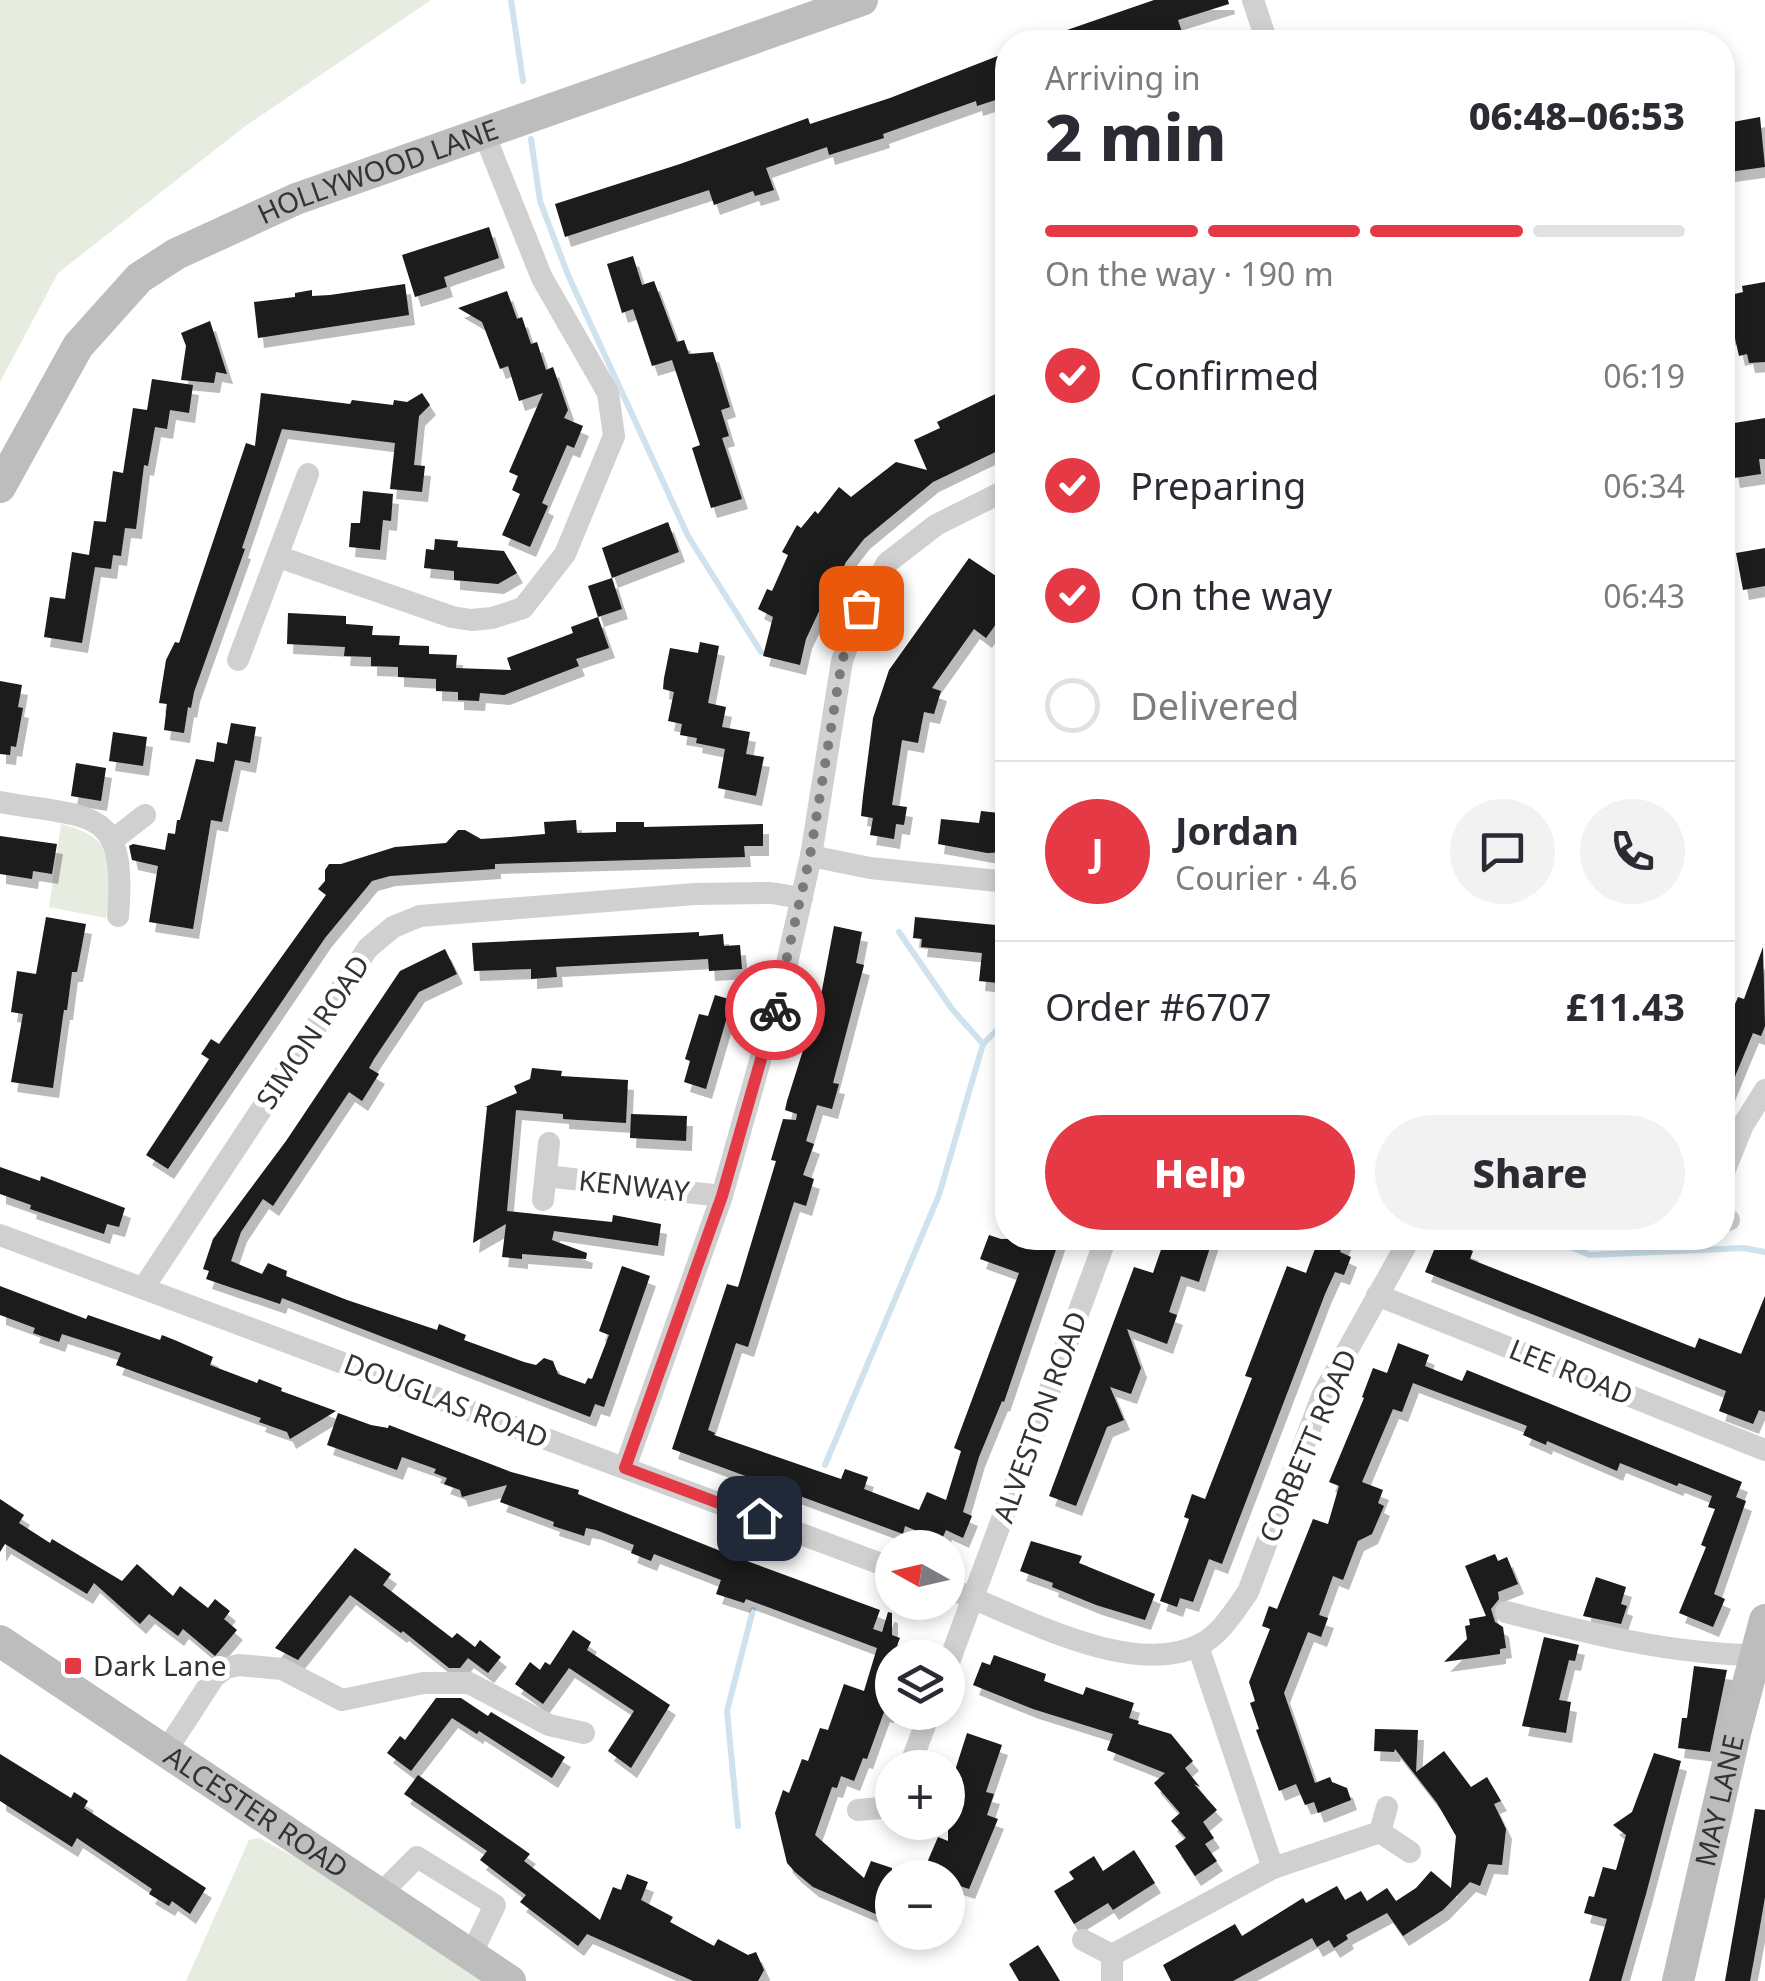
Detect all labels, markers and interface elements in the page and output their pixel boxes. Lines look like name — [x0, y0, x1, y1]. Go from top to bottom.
text: Arriving in — [1045, 56, 1200, 99]
text: 06:48–06:53 — [1469, 89, 1685, 141]
text: 2 min — [1045, 92, 1227, 180]
street label: HOLLYWOOD LANE — [251, 109, 503, 232]
text: On the way · 190 m — [1045, 252, 1334, 295]
icon: check — [1045, 348, 1100, 403]
text: Confirmed — [1130, 349, 1319, 401]
text: 06:19 — [1603, 354, 1685, 397]
icon: check — [1045, 458, 1100, 513]
text: Preparing — [1130, 459, 1306, 511]
text: 06:34 — [1603, 464, 1685, 507]
pin — [819, 566, 904, 651]
icon: check — [1045, 568, 1100, 623]
text: On the way — [1130, 569, 1332, 621]
text: 06:43 — [1603, 574, 1685, 617]
icon: bag — [834, 581, 889, 636]
text: Delivered — [1130, 679, 1299, 731]
button: chat — [1450, 799, 1555, 904]
button: phone — [1580, 799, 1685, 904]
text: Jordan — [1175, 804, 1299, 856]
text: J — [1091, 825, 1104, 877]
text: Courier · 4.6 — [1175, 856, 1358, 899]
street label: SIMON ROAD — [247, 947, 378, 1116]
courier — [725, 960, 825, 1060]
text: Order #6707 — [1045, 980, 1271, 1032]
text: £11.43 — [1566, 980, 1685, 1032]
icon: bike — [748, 983, 803, 1038]
button: Help — [1045, 1115, 1355, 1230]
button: Share — [1375, 1115, 1685, 1230]
street label: KENWAY — [577, 1160, 692, 1210]
street label: ALVESTON ROAD — [983, 1306, 1095, 1528]
street label: LEE ROAD — [1504, 1329, 1639, 1413]
street label: CORBETT ROAD — [1249, 1343, 1365, 1548]
street label: DOUGLAS ROAD — [339, 1344, 554, 1456]
pin — [717, 1476, 802, 1561]
icon: home — [732, 1491, 787, 1546]
north arrow — [875, 1530, 965, 1620]
map controls — [875, 1530, 965, 1950]
button: layers — [875, 1640, 965, 1730]
place label: Dark Lane — [93, 1646, 226, 1684]
marker: Dark Lane — [62, 1655, 84, 1677]
street label: MAY LANE — [1685, 1731, 1752, 1870]
street label: ALCESTER ROAD — [157, 1736, 356, 1886]
button: + — [875, 1750, 965, 1840]
button: − — [875, 1860, 965, 1950]

